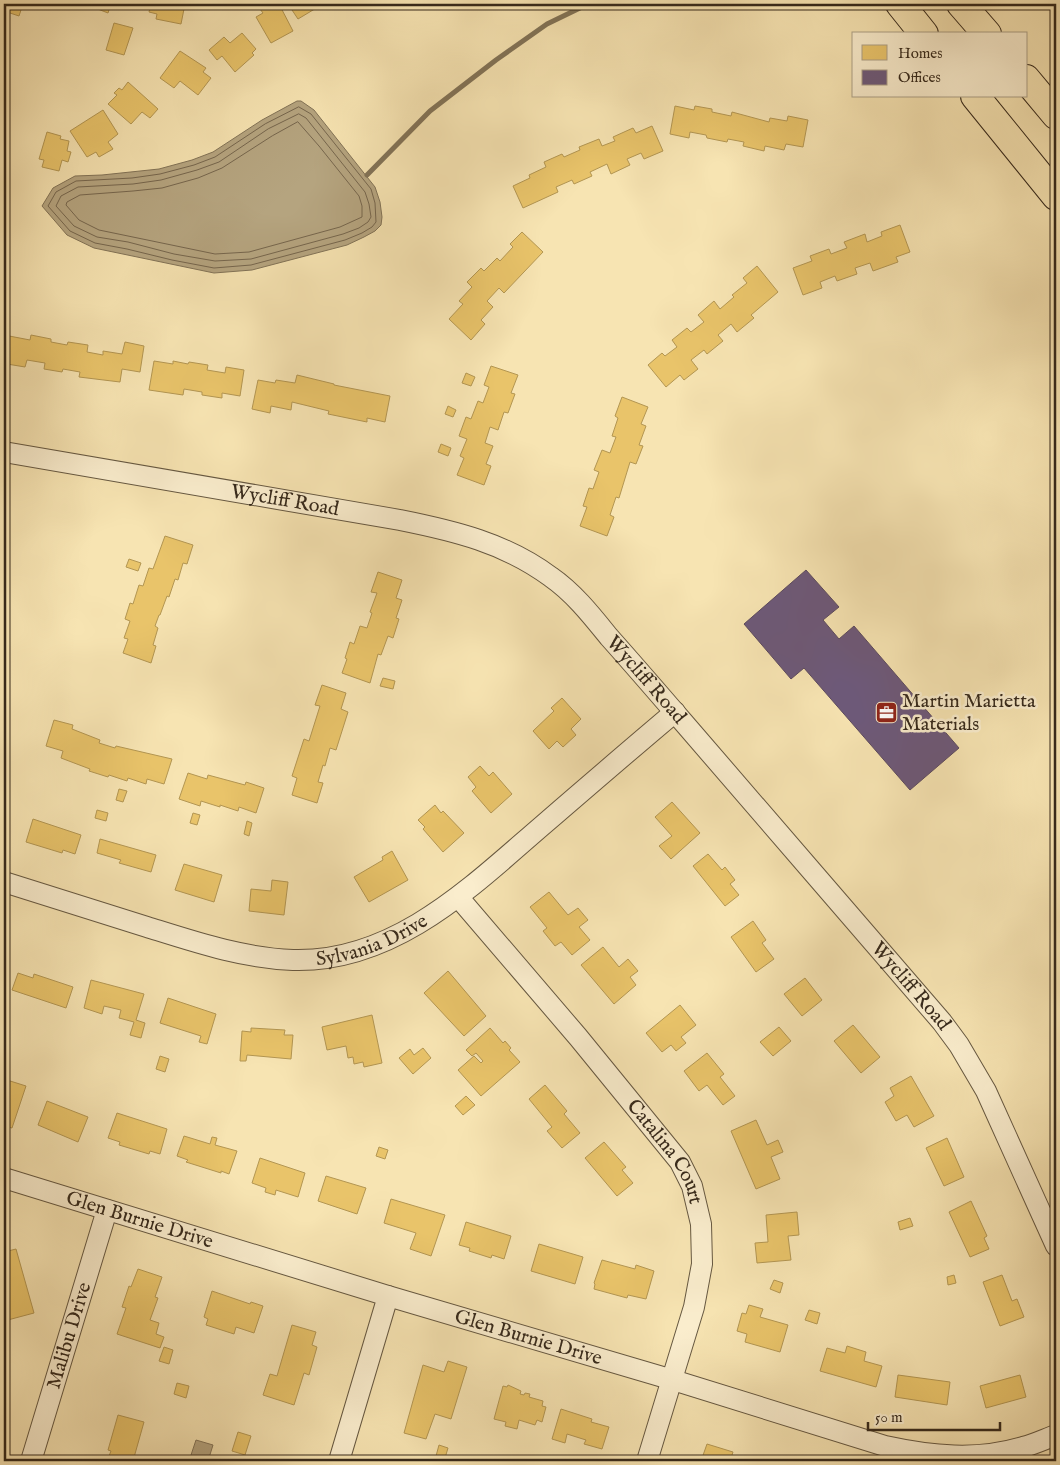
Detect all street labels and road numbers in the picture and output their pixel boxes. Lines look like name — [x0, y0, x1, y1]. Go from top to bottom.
street label: Wycliff Road — [229, 479, 341, 522]
street label: Wycliff Road — [601, 630, 692, 729]
street label: Sylvania Drive — [315, 908, 432, 972]
street label: Wycliff Road — [866, 936, 957, 1036]
street label: Catalina Court — [621, 1094, 708, 1207]
street label: Glen Burnie Drive — [63, 1185, 216, 1254]
street label: Malibu Drive — [41, 1279, 97, 1392]
street label: Glen Burnie Drive — [452, 1304, 605, 1371]

